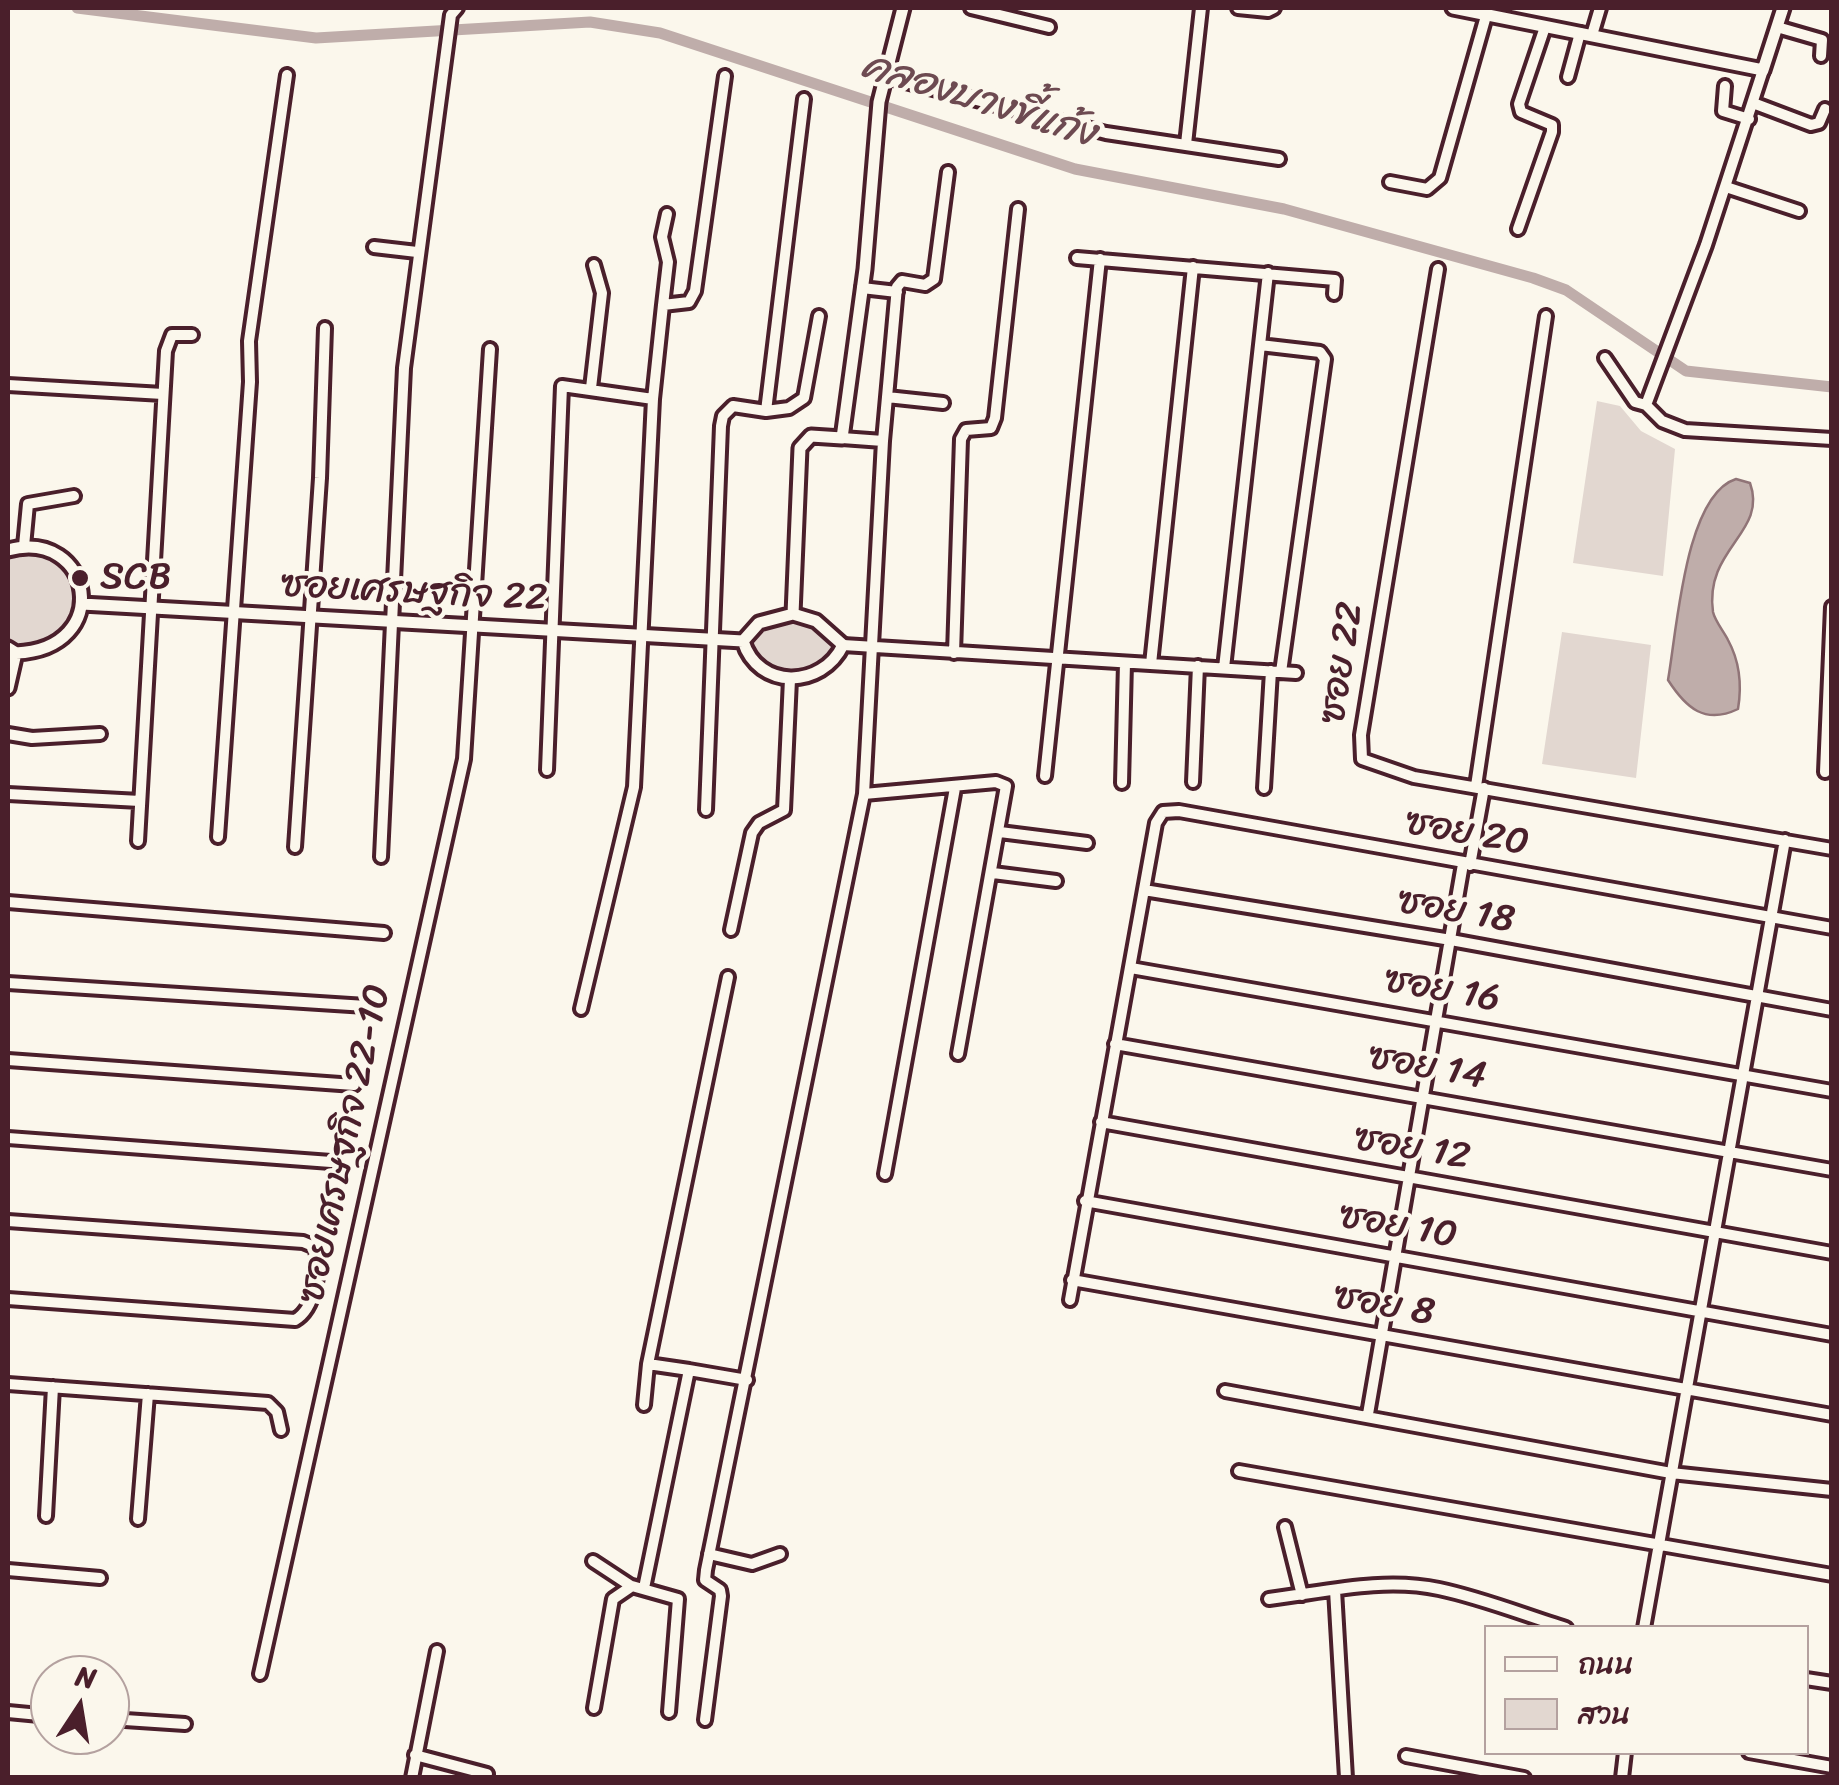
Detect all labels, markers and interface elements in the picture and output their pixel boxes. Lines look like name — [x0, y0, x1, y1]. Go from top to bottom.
water label: คลองบางขี้แก้ง — [856, 43, 1100, 159]
place label: SCB — [100, 555, 172, 601]
street label: ซอยเศรษฐกิจ 22 — [280, 563, 548, 623]
marker: SCB — [69, 567, 91, 589]
street label: ซอย 22 — [1311, 599, 1375, 727]
street label: ซอย 20 — [1402, 801, 1532, 867]
street label: ซอย 18 — [1394, 879, 1518, 945]
street label: ซอย 16 — [1381, 958, 1503, 1024]
street label: ซอยเศรษฐกิจ 22-10 — [290, 981, 402, 1307]
street label: ซอย 14 — [1365, 1035, 1489, 1101]
street label: ซอย 12 — [1351, 1116, 1473, 1182]
street label: ซอย 10 — [1335, 1194, 1461, 1260]
street label: ซอย 8 — [1330, 1275, 1438, 1337]
legend — [1484, 1625, 1809, 1755]
text: ถนน — [1578, 1637, 1634, 1691]
text: N — [71, 1651, 101, 1703]
north arrow — [30, 1655, 130, 1755]
text: สวน — [1578, 1687, 1631, 1741]

